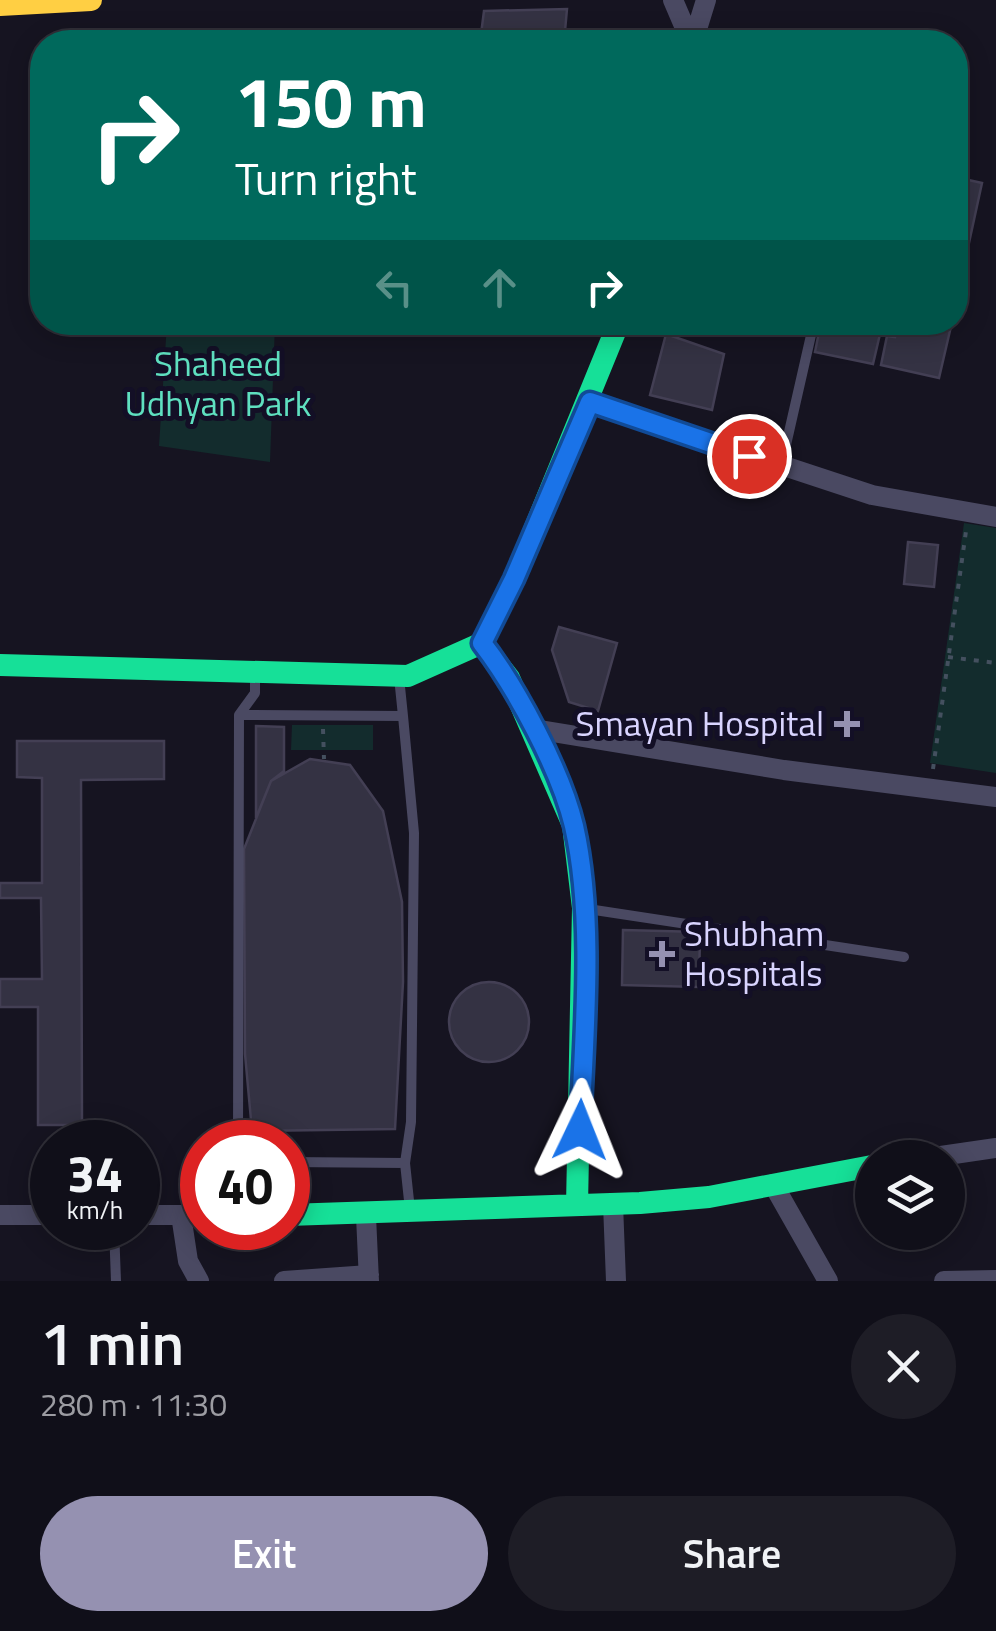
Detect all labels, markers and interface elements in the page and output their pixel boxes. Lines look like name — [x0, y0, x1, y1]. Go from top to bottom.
text: 150 m — [235, 48, 427, 154]
icon: right — [70, 70, 200, 200]
text: Turn right — [235, 144, 417, 212]
icon: left — [367, 260, 422, 315]
icon: ahead — [472, 260, 527, 315]
icon: right — [577, 260, 632, 315]
park label: Shaheed Udhyan Park — [124, 336, 312, 430]
pin — [707, 414, 792, 499]
icon: arrive — [722, 429, 777, 484]
place label: Smayan Hospital — [576, 696, 824, 750]
marker: Smayan Hospital — [834, 711, 860, 737]
place label: Shubham Hospitals — [684, 906, 824, 1000]
marker: Shubham Hospitals — [649, 941, 675, 967]
position arrow — [528, 1078, 632, 1182]
speed limit sign: 40 — [180, 1120, 310, 1250]
text: 34 — [67, 1135, 123, 1211]
map controls — [855, 1140, 965, 1250]
button: layers — [855, 1140, 965, 1250]
text: km/h — [67, 1191, 123, 1229]
text: 1 min — [40, 1297, 184, 1388]
button: close — [851, 1314, 956, 1419]
text: 280 m · 11:30 — [40, 1380, 227, 1428]
button: Exit — [40, 1496, 488, 1611]
button: Share — [508, 1496, 956, 1611]

